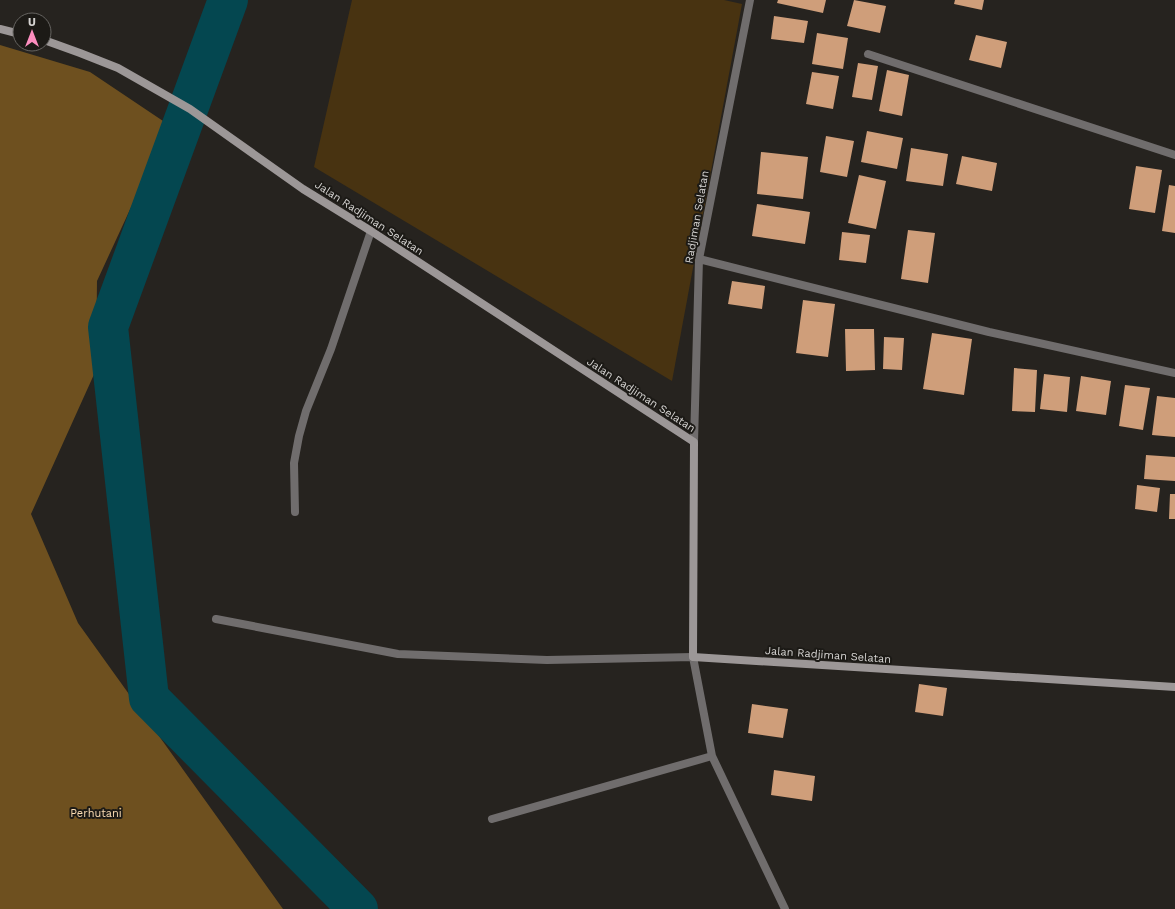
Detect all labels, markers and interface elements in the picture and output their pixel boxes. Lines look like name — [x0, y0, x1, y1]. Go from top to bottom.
north arrow — [12, 12, 52, 52]
text: U — [28, 16, 36, 29]
street label: Radjiman Selatan — [682, 170, 712, 264]
street label: Jalan Radjiman Selatan — [312, 178, 426, 258]
street label: Jalan Radjiman Selatan — [584, 355, 698, 435]
street label: Jalan Radjiman Selatan — [765, 644, 891, 666]
park label: Perhutani — [70, 807, 122, 820]

